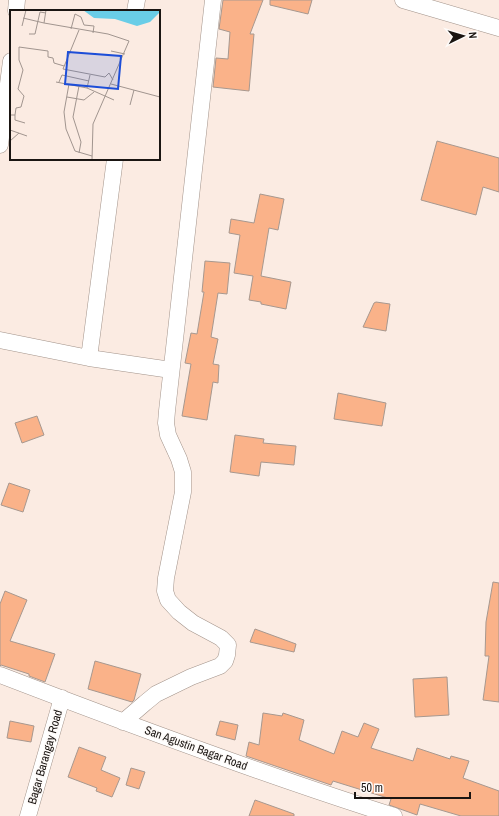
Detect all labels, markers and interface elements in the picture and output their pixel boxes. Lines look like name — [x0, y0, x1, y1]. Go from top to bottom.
inset map — [10, 10, 160, 160]
north arrow — [443, 16, 483, 56]
text: N — [466, 31, 480, 39]
street label: Bagar Barangay Road — [24, 708, 66, 806]
street label: San Agustin Bagar Road — [142, 722, 250, 774]
scale bar — [355, 774, 470, 800]
text: 50 m — [361, 780, 383, 796]

